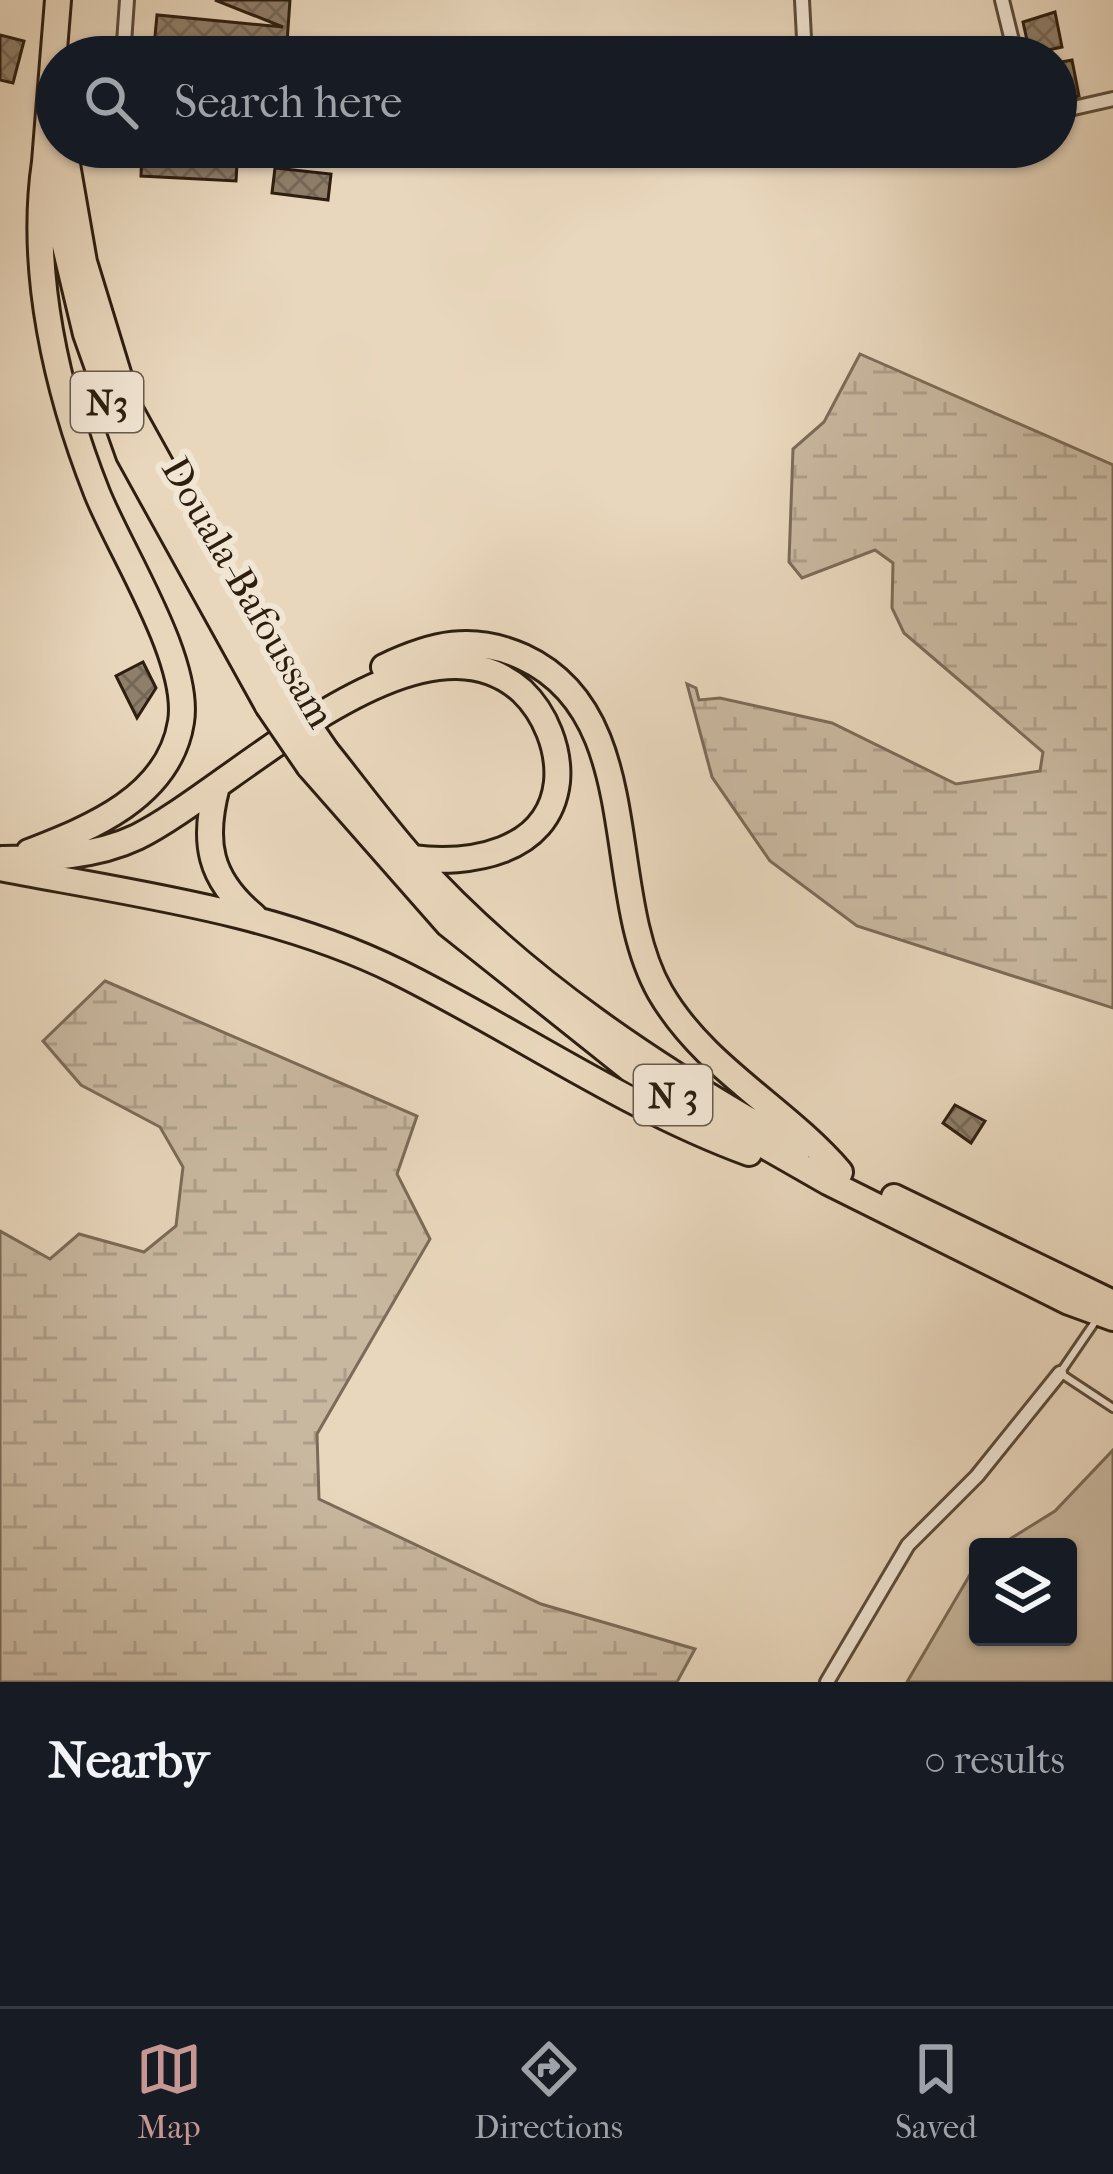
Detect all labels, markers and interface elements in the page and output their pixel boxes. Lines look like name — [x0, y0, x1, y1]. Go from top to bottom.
search box — [36, 36, 1077, 168]
icon: search — [78, 69, 144, 135]
text: Search here — [174, 76, 402, 129]
road number: N3 — [71, 372, 143, 432]
street label: Douala-Bafoussam — [152, 449, 344, 736]
road number: N 3 — [634, 1065, 712, 1125]
map controls — [969, 1538, 1077, 1646]
button: layers — [969, 1538, 1077, 1646]
text: Nearby — [48, 1730, 209, 1790]
text: 0 results — [924, 1737, 1065, 1783]
tab: Map — [136, 2036, 202, 2147]
tab: Directions — [474, 2036, 623, 2147]
tab: Saved — [895, 2036, 977, 2147]

